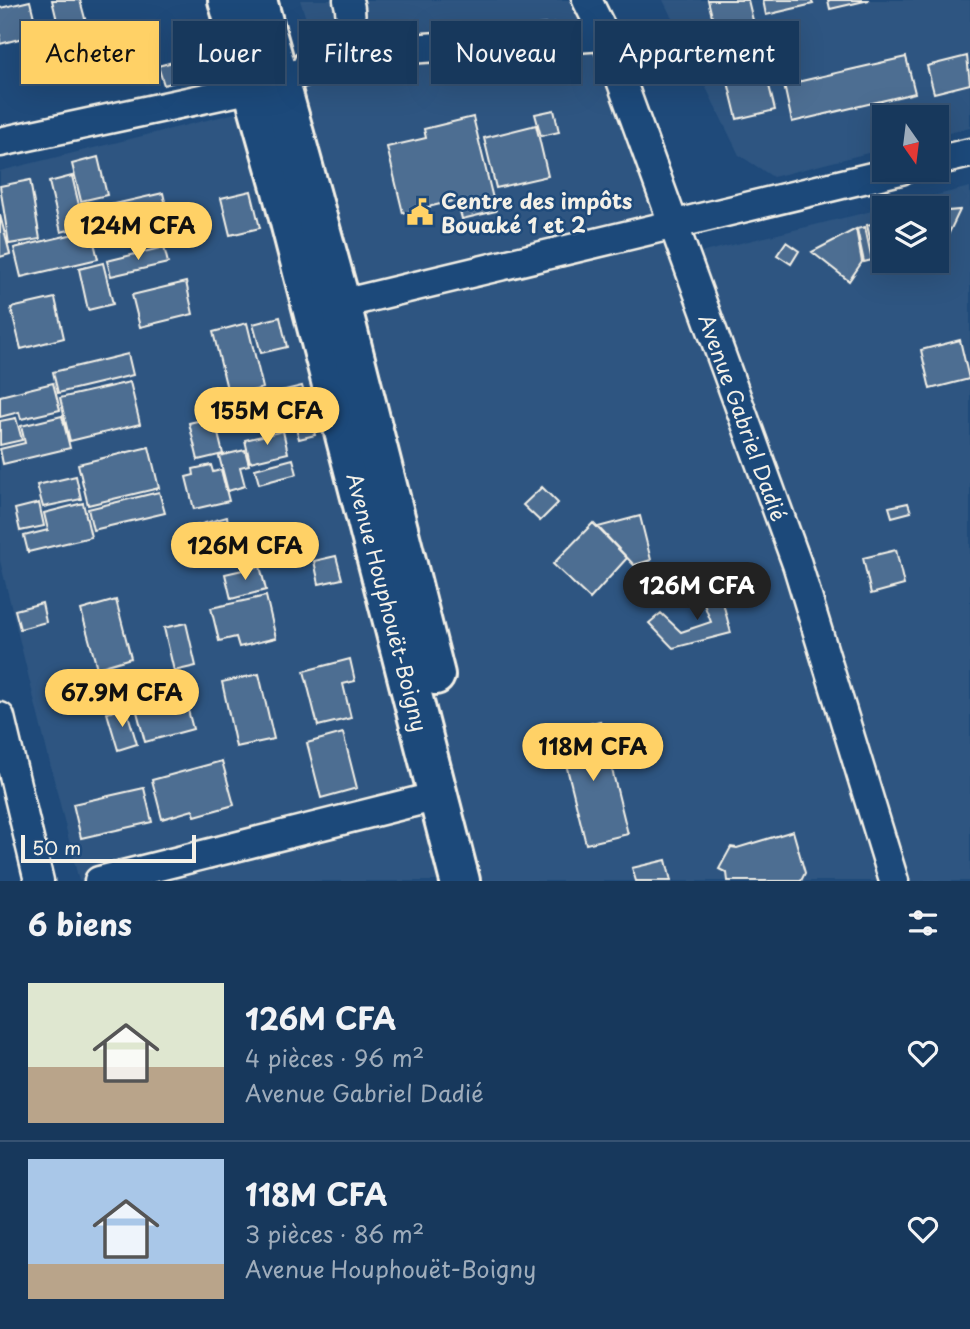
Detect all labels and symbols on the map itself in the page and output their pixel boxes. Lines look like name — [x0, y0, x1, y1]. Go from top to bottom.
north arrow — [872, 105, 948, 182]
place label: Centre des impôts Bouaké 1 et 2 — [441, 184, 632, 240]
public building icon: Centre des impôts Bouaké 1 et 2 — [405, 197, 435, 227]
pin: 124M CFA — [66, 202, 210, 262]
street label: Avenue Gabriel Dadié — [691, 309, 796, 525]
pin: 155M CFA — [195, 388, 339, 447]
street label: Avenue Houphouët-Boigny — [339, 469, 437, 735]
pin: 126M CFA — [173, 522, 317, 582]
pin: 126M CFA — [625, 562, 769, 622]
pin: 67.9M CFA — [42, 670, 202, 729]
pin: 118M CFA — [521, 724, 665, 783]
scale bar — [21, 832, 196, 864]

